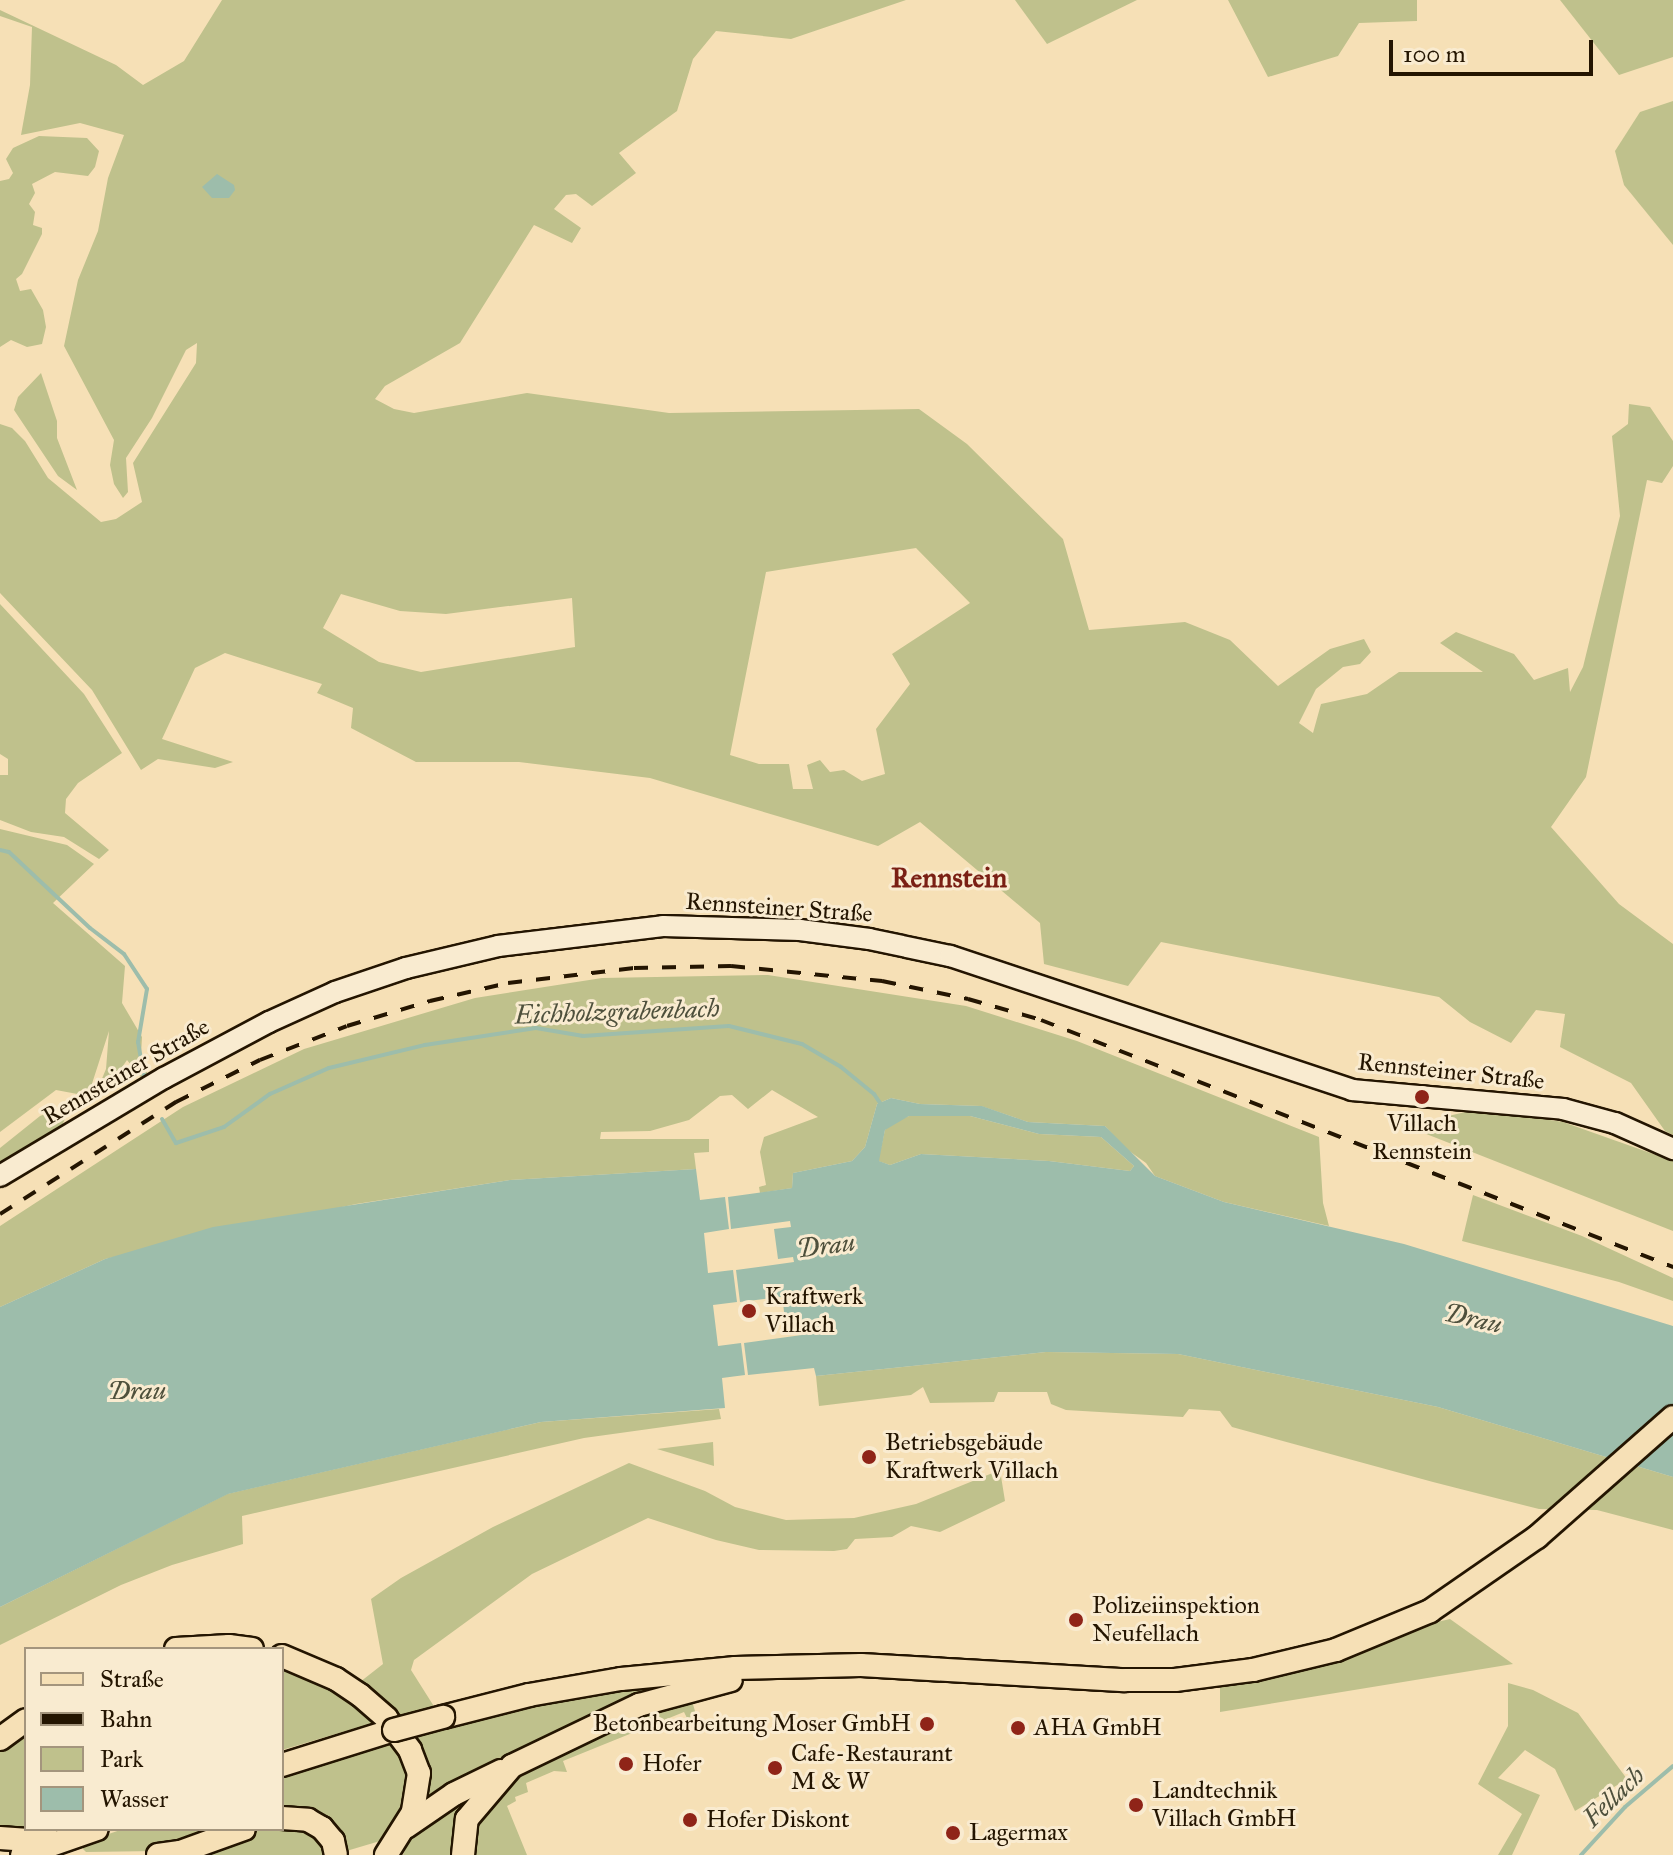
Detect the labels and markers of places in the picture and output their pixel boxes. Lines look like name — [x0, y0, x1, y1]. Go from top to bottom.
marker: Villach Rennstein — [1413, 1088, 1431, 1106]
place label: Villach Rennstein — [1372, 1110, 1472, 1166]
place label: Kraftwerk Villach — [765, 1283, 863, 1339]
marker: Kraftwerk Villach — [740, 1302, 758, 1320]
place label: Betriebsgebäude Kraftwerk Villach — [885, 1429, 1058, 1485]
marker: Betriebsgebäude Kraftwerk Villach — [860, 1448, 878, 1466]
place label: Polizeiinspektion Neufellach — [1092, 1592, 1260, 1648]
marker: Polizeiinspektion Neufellach — [1067, 1611, 1085, 1629]
place label: Betonbearbeitung Moser GmbH — [593, 1710, 911, 1738]
place label: AHA GmbH — [1034, 1714, 1162, 1742]
marker: Betonbearbeitung Moser GmbH — [918, 1715, 936, 1733]
marker: AHA GmbH — [1009, 1719, 1027, 1737]
place label: Cafe-Restaurant M & W — [791, 1740, 953, 1796]
place label: Hofer — [642, 1750, 702, 1778]
marker: Hofer — [617, 1755, 635, 1773]
marker: Cafe-Restaurant M & W — [766, 1759, 784, 1777]
place label: Landtechnik Villach GmbH — [1152, 1777, 1297, 1833]
marker: Landtechnik Villach GmbH — [1127, 1796, 1145, 1814]
place label: Hofer Diskont — [706, 1806, 849, 1834]
marker: Hofer Diskont — [681, 1811, 699, 1829]
place label: Lagermax — [969, 1819, 1068, 1847]
marker: Lagermax — [944, 1824, 962, 1842]

